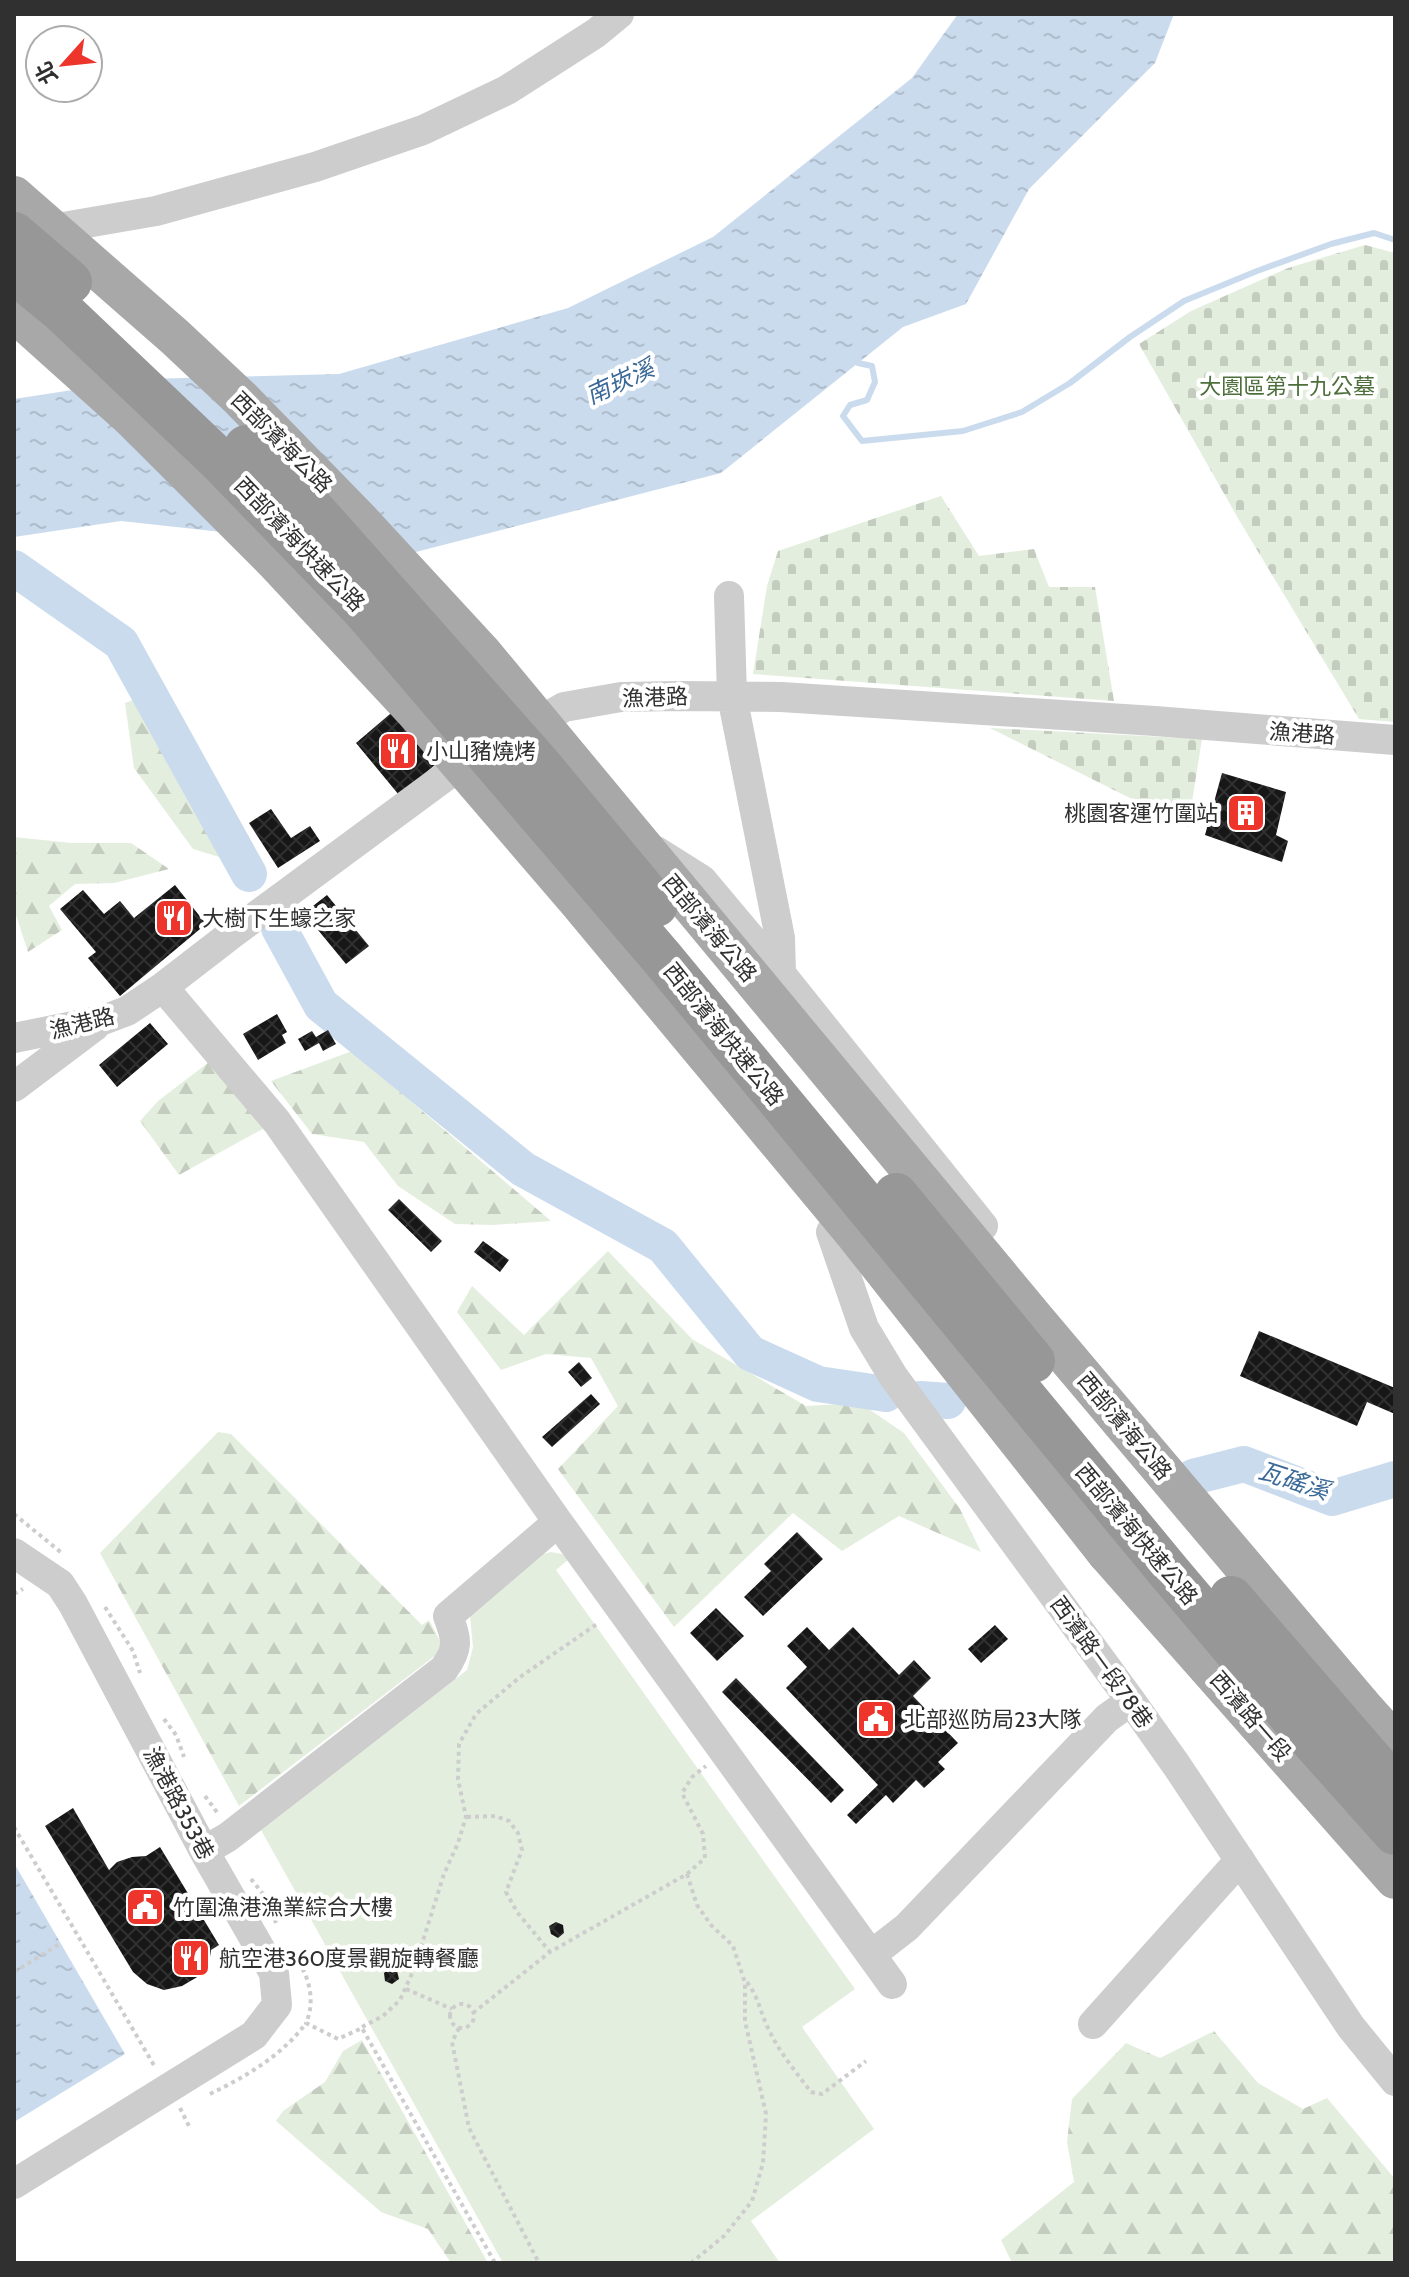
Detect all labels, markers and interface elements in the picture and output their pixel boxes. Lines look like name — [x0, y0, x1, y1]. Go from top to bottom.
north arrow — [24, 24, 104, 104]
text: 北 — [30, 57, 64, 89]
water label: 南崁溪 — [581, 352, 661, 410]
park label: 大園區第十九公墓 — [1199, 373, 1375, 400]
street label: 西部濱海公路 — [225, 386, 338, 499]
street label: 西部濱海快速公路 — [229, 472, 370, 617]
street label: 漁港路 — [622, 683, 688, 712]
street label: 漁港路 — [1268, 718, 1336, 749]
restaurant icon: 小山豬燒烤 — [377, 730, 419, 772]
place label: 小山豬燒烤 — [426, 738, 536, 765]
building icon: 桃園客運竹圍站 — [1225, 792, 1267, 834]
place label: 桃園客運竹圍站 — [1064, 800, 1218, 827]
street label: 西部濱海公路 — [657, 869, 762, 988]
restaurant icon: 大樹下生蠔之家 — [153, 897, 195, 939]
place label: 大樹下生蠔之家 — [202, 905, 356, 932]
street label: 西部濱海快速公路 — [658, 957, 789, 1111]
street label: 漁港路 — [47, 1002, 117, 1045]
street label: 西部濱海公路 — [1072, 1367, 1177, 1486]
water label: 瓦磘溪 — [1255, 1456, 1336, 1506]
street label: 西部濱海快速公路 — [1070, 1458, 1204, 1610]
street label: 西濱路一段78巷 — [1045, 1591, 1158, 1733]
street label: 西濱路一段 — [1204, 1666, 1297, 1767]
public building icon: 北部巡防局23大隊 — [855, 1698, 897, 1740]
place label: 北部巡防局23大隊 — [904, 1706, 1081, 1733]
street label: 漁港路353巷 — [138, 1742, 220, 1864]
public building icon: 竹圍漁港漁業綜合大樓 — [124, 1886, 166, 1928]
place label: 竹圍漁港漁業綜合大樓 — [173, 1894, 393, 1921]
restaurant icon: 航空港360度景觀旋轉餐廳 — [170, 1937, 212, 1979]
place label: 航空港360度景觀旋轉餐廳 — [219, 1945, 479, 1972]

